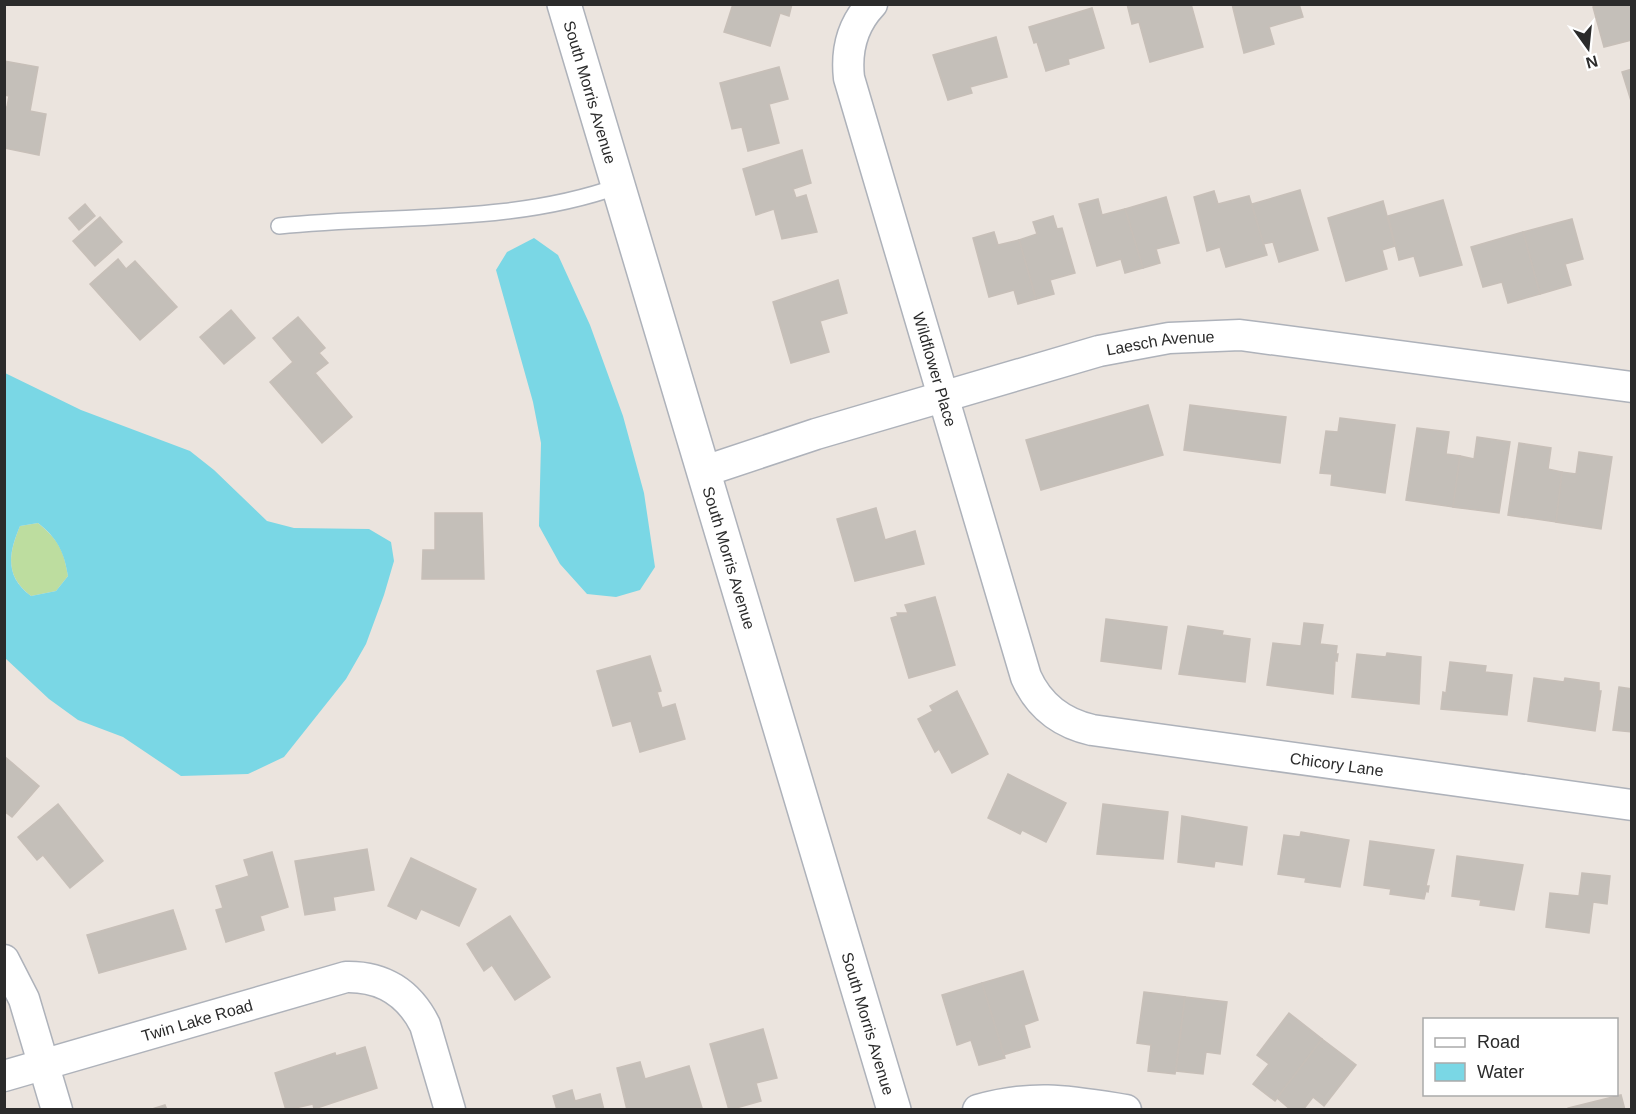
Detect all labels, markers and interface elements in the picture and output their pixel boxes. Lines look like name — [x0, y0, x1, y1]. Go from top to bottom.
north arrow — [1558, 18, 1618, 78]
street label: South Morris Avenue — [560, 19, 619, 166]
text: N — [1584, 52, 1600, 72]
street label: Wildflower Place — [910, 310, 960, 429]
street label: Laesch Avenue — [1105, 328, 1215, 358]
street label: South Morris Avenue — [699, 485, 758, 632]
street label: Chicory Lane — [1289, 750, 1385, 779]
street label: South Morris Avenue — [838, 950, 897, 1097]
street label: Twin Lake Road — [140, 996, 255, 1045]
legend — [1423, 1018, 1618, 1096]
text: Road — [1477, 1032, 1520, 1052]
text: Water — [1477, 1062, 1524, 1082]

